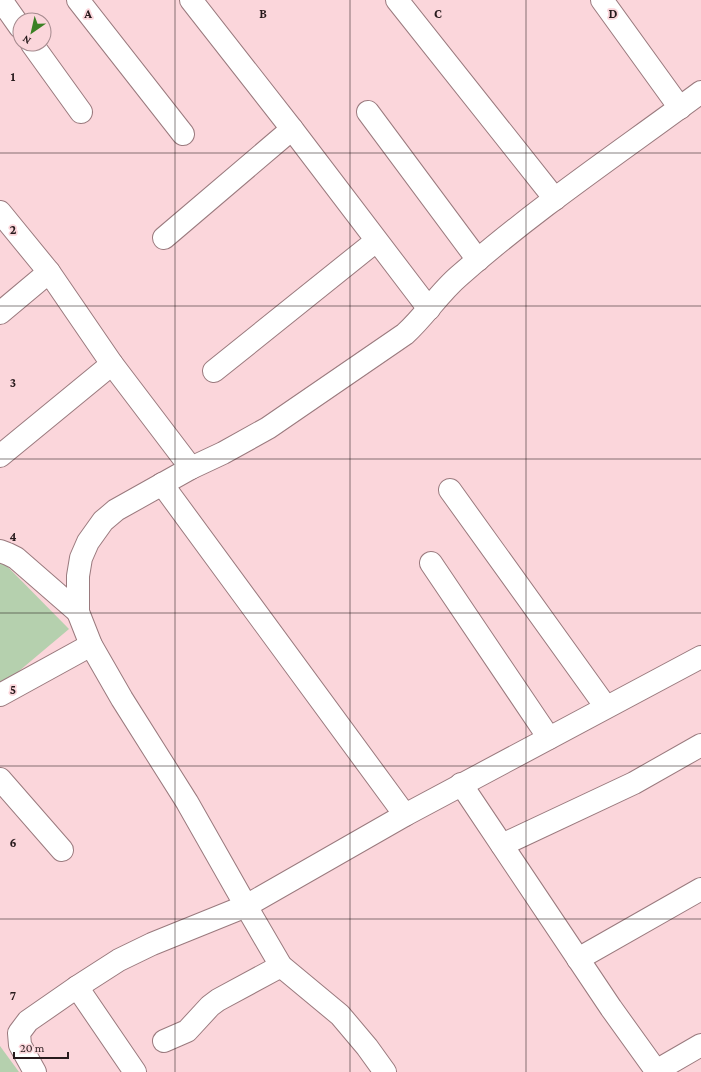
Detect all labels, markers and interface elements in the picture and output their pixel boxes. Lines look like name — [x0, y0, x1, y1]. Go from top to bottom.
text: A — [83, 6, 92, 21]
text: B — [259, 6, 267, 21]
text: C — [434, 6, 442, 21]
text: D — [609, 6, 618, 21]
north arrow — [12, 12, 52, 52]
text: N — [20, 33, 33, 47]
text: 1 — [11, 69, 16, 84]
text: 2 — [10, 222, 17, 237]
text: 3 — [10, 375, 16, 390]
text: 4 — [9, 529, 17, 544]
text: 5 — [10, 682, 16, 697]
text: 6 — [9, 835, 17, 850]
text: 7 — [10, 988, 16, 1003]
scale bar — [14, 1034, 68, 1060]
text: 20 m — [20, 1041, 45, 1055]

